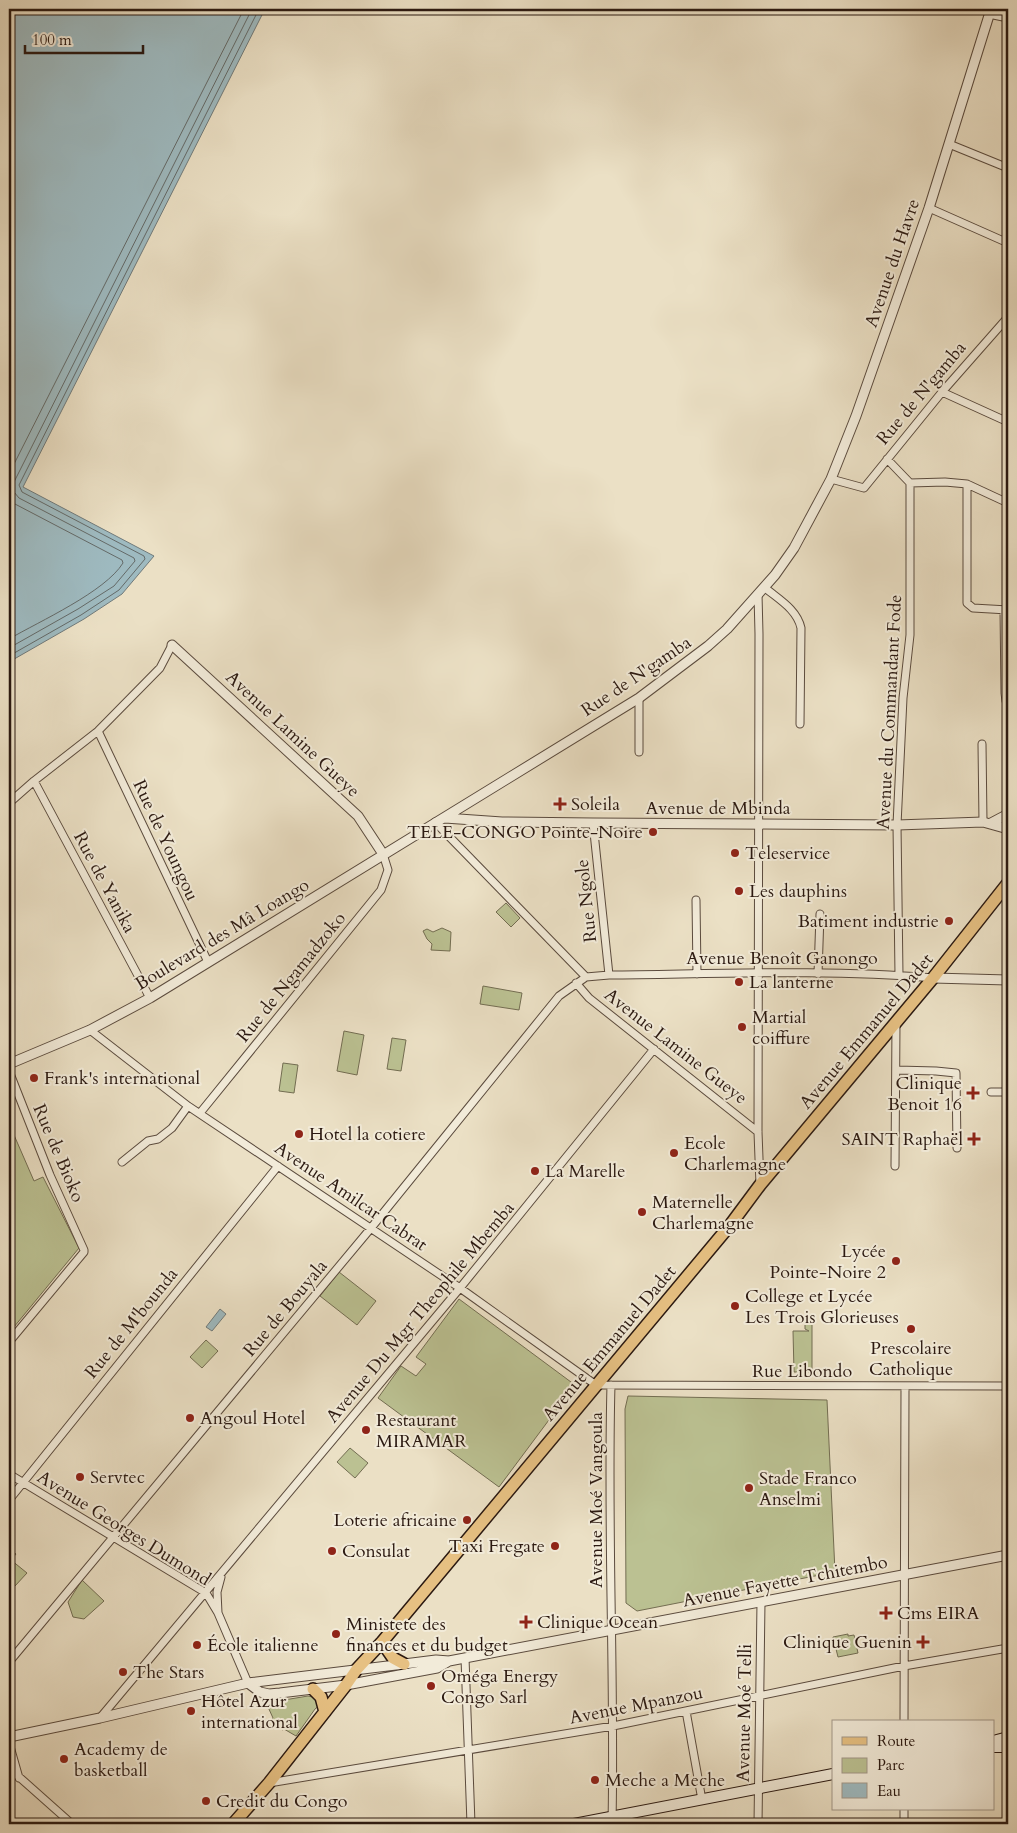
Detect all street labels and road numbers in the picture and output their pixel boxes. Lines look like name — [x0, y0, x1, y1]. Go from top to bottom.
street label: Avenue du Havre — [859, 196, 926, 331]
street label: Rue de N'gamba — [871, 336, 972, 450]
street label: Avenue du Commandant Fode — [871, 594, 908, 830]
street label: Rue de N'gamba — [576, 630, 696, 723]
street label: Avenue Lamine Gueye — [220, 665, 365, 803]
street label: Rue de Youngou — [127, 776, 205, 905]
street label: Avenue de Mbinda — [645, 796, 791, 821]
street label: Rue de Yanika — [67, 827, 142, 938]
street label: Rue Ngole — [570, 858, 603, 944]
street label: Boulevard des Mâ Loango — [130, 872, 314, 996]
street label: Rue de Ngamadzoko — [231, 907, 352, 1048]
street label: Avenue Benoît Ganongo — [686, 946, 878, 971]
street label: Avenue Emmanuel Dadet — [794, 948, 939, 1114]
street label: Avenue Lamine Gueye — [599, 983, 752, 1110]
street label: Rue de Bioko — [27, 1100, 91, 1206]
street label: Avenue Amilcar Cabrat — [269, 1136, 432, 1257]
street label: Avenue Du Mgr Theophile Mbemba — [320, 1196, 521, 1428]
street label: Rue de Bouyala — [237, 1254, 333, 1362]
street label: Avenue Emmanuel Dadet — [537, 1260, 682, 1426]
street label: Rue de M'bounda — [79, 1262, 184, 1384]
street label: Rue Libondo — [752, 1359, 852, 1384]
street label: Avenue Moé Vangoula — [584, 1412, 609, 1588]
street label: Avenue Georges Dumond — [32, 1465, 216, 1592]
street label: Avenue Fayette Tchitembo — [681, 1549, 890, 1614]
street label: Avenue Moé Telli — [731, 1644, 758, 1782]
street label: Avenue Mpanzou — [567, 1680, 705, 1731]

